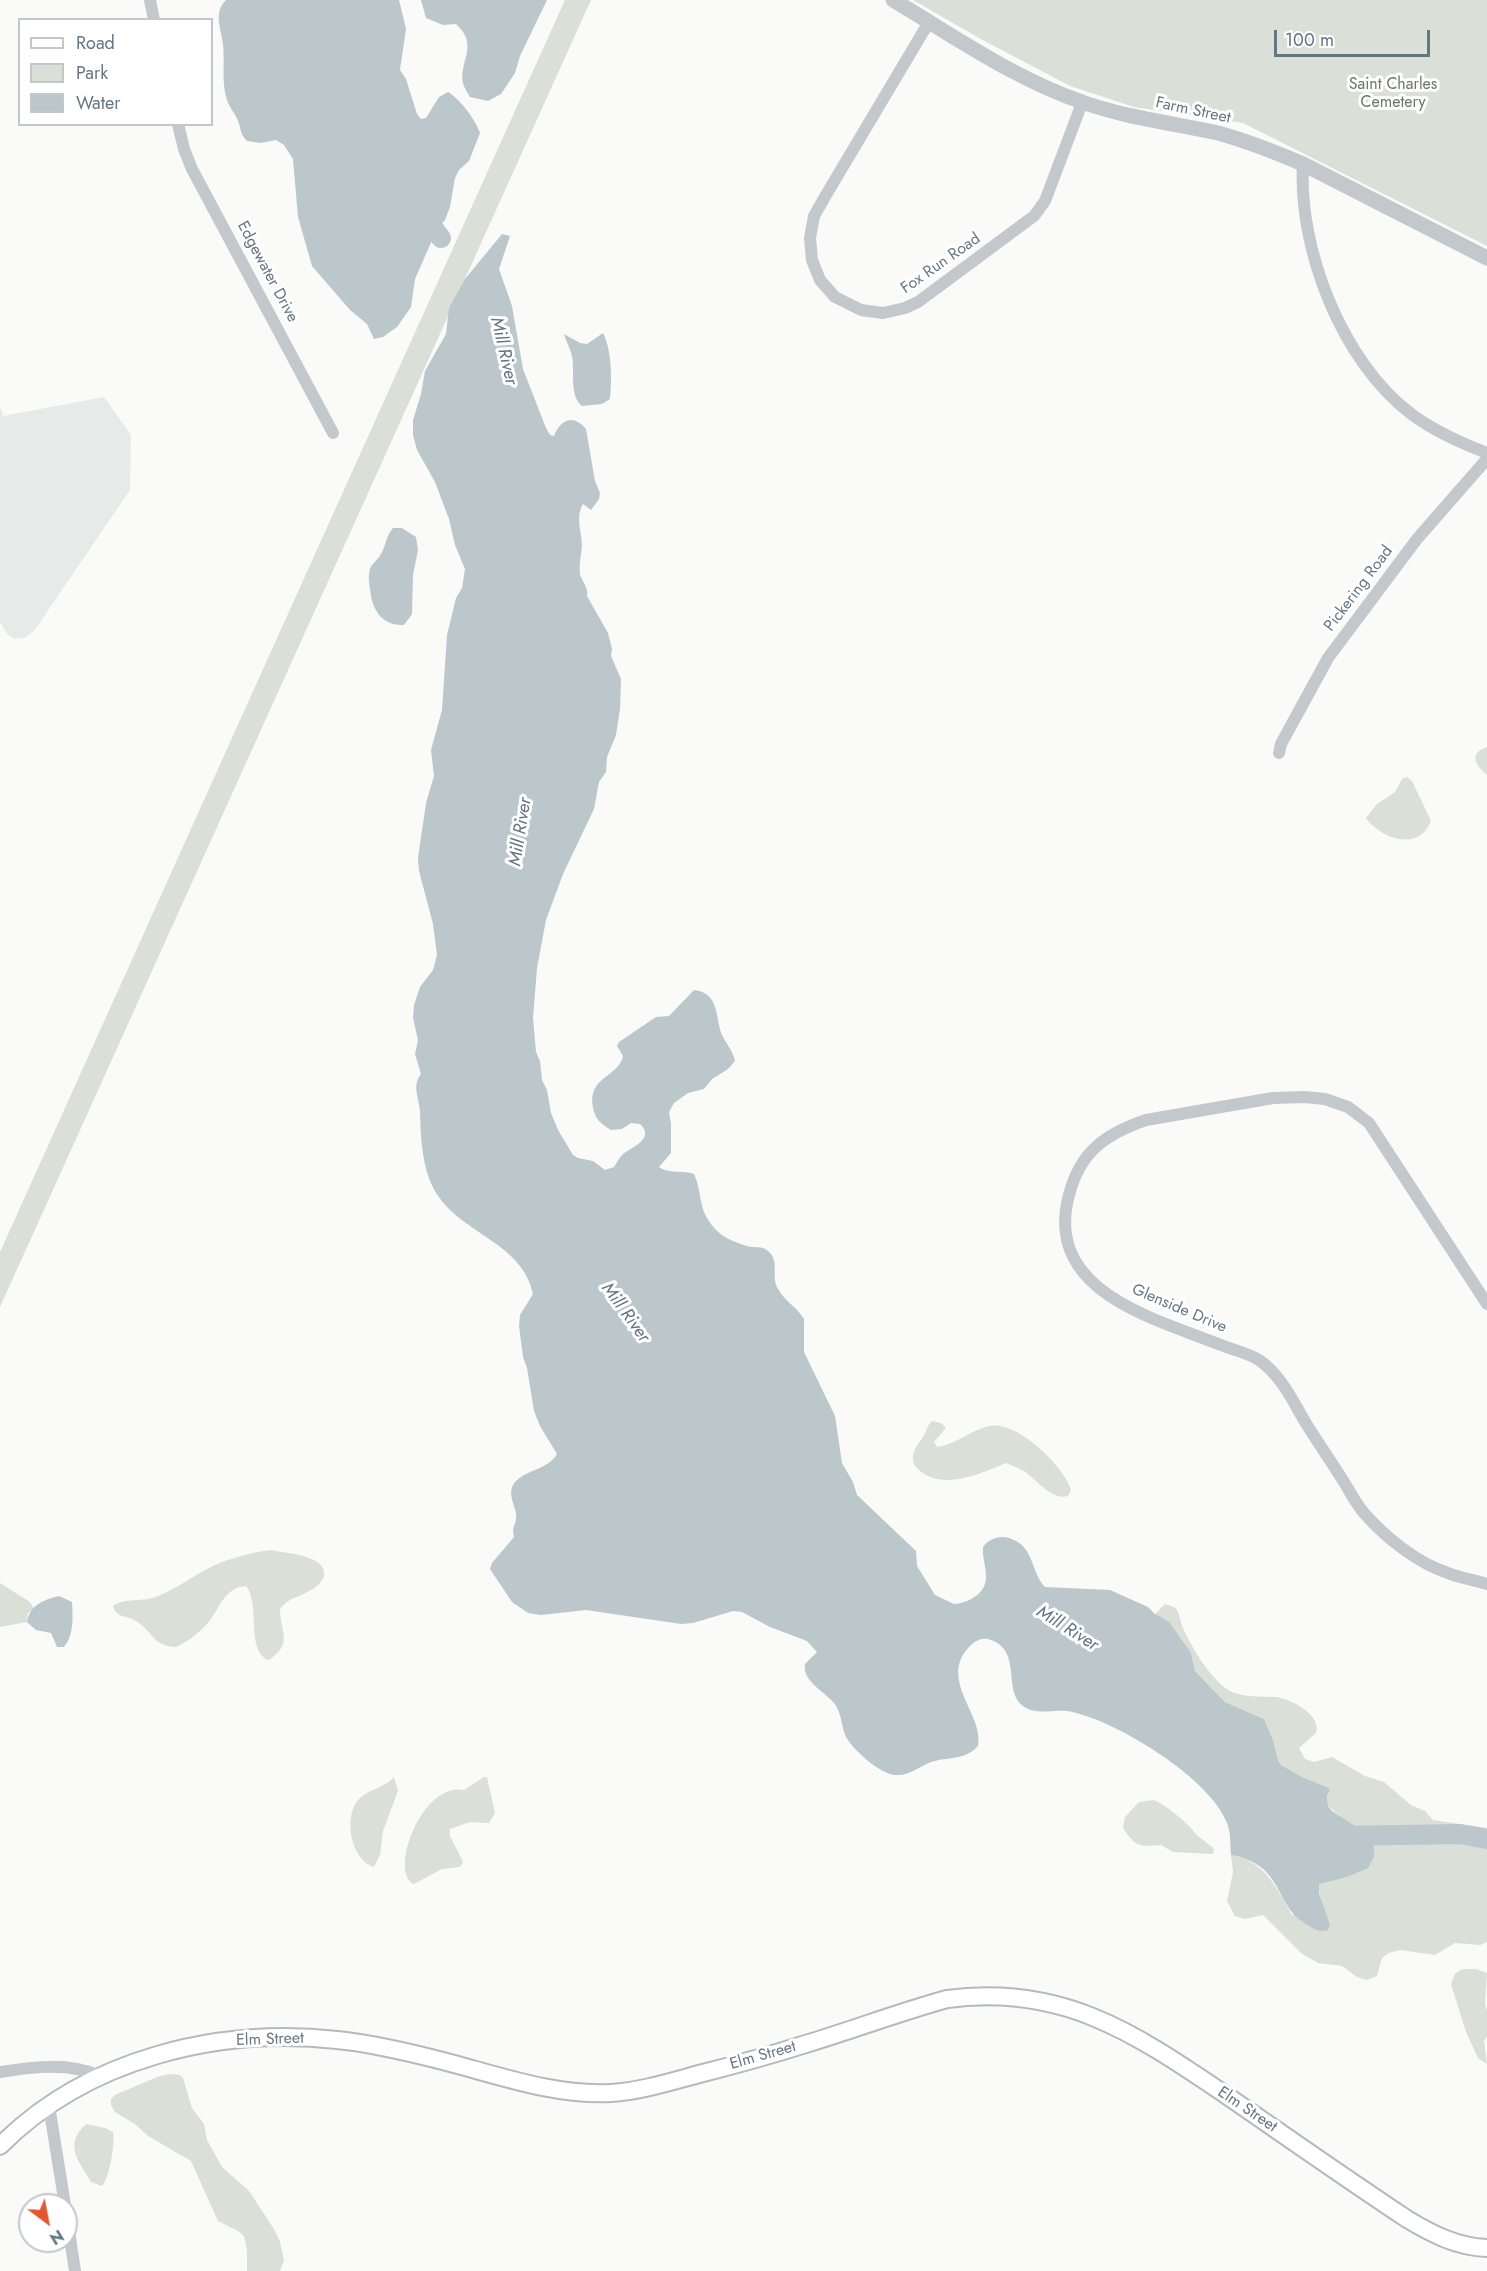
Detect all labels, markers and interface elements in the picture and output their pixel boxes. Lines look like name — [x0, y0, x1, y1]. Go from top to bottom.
legend — [18, 18, 213, 126]
scale bar — [1277, 18, 1433, 56]
text: 100 m — [1285, 27, 1334, 53]
text: Road — [76, 30, 115, 56]
text: Park — [76, 60, 108, 86]
park label: Saint Charles Cemetery — [1349, 75, 1437, 113]
text: Water — [76, 90, 120, 116]
street label: Farm Street — [1154, 94, 1232, 128]
street label: Edgewater Drive — [232, 218, 302, 326]
street label: Fox Run Road — [898, 230, 984, 298]
water label: Mill River — [485, 315, 521, 387]
street label: Pickering Road — [1321, 542, 1397, 636]
water label: Mill River — [505, 796, 537, 868]
water label: Mill River — [596, 1279, 654, 1347]
street label: Glenside Drive — [1129, 1280, 1229, 1338]
water label: Mill River — [1032, 1602, 1102, 1656]
street label: Elm Street — [236, 2029, 304, 2051]
street label: Elm Street — [728, 2037, 798, 2075]
street label: Elm Street — [1213, 2083, 1281, 2137]
north arrow — [18, 2193, 78, 2253]
text: N — [45, 2224, 68, 2250]

